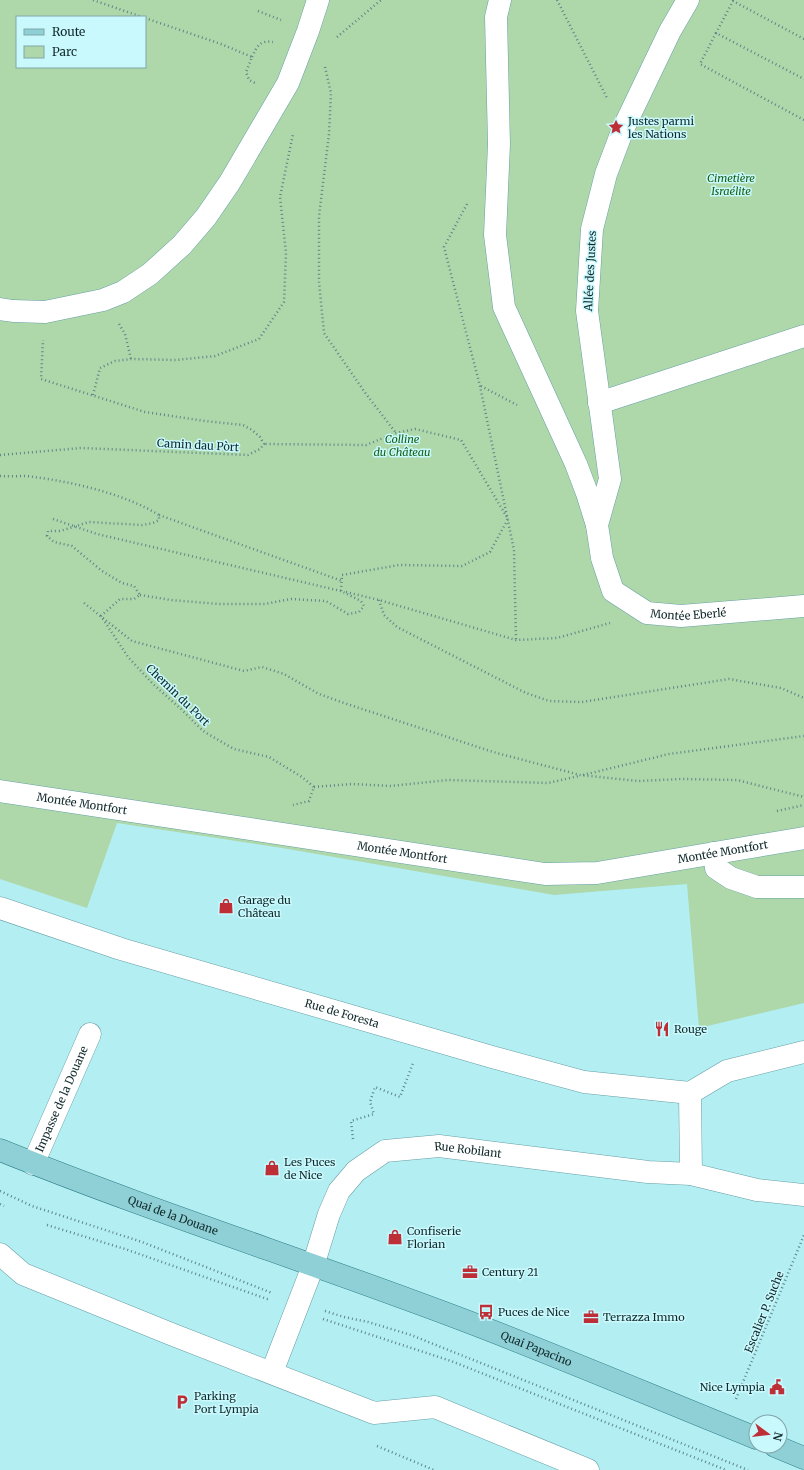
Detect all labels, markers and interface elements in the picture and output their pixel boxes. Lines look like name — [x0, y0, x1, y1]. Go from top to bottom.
legend — [16, 16, 146, 68]
text: Route — [52, 24, 85, 39]
text: Parc — [52, 44, 77, 59]
place label: Justes parmi les Nations — [627, 114, 694, 141]
place icon: Justes parmi les Nations — [607, 118, 625, 136]
park label: Cimetière Israélite — [707, 171, 755, 198]
street label: Allée des Justes — [581, 230, 599, 313]
park label: Colline du Château — [373, 432, 431, 459]
street label: Camin dau Pòrt — [157, 436, 240, 454]
street label: Montée Eberlé — [650, 605, 727, 623]
street label: Chemin du Port — [143, 661, 213, 729]
street label: Montée Montfort — [36, 790, 129, 817]
street label: Montée Montfort — [677, 837, 770, 866]
street label: Montée Montfort — [356, 838, 449, 866]
place label: Garage du Château — [238, 893, 291, 920]
shop icon: Garage du Château — [217, 897, 235, 915]
street label: Rue de Foresta — [303, 996, 381, 1031]
restaurant icon: Rouge — [653, 1020, 671, 1038]
place label: Rouge — [674, 1022, 707, 1036]
street label: Impasse de la Douane — [32, 1044, 91, 1154]
street label: Rue Robilant — [434, 1139, 503, 1161]
place label: Les Puces de Nice — [284, 1155, 335, 1182]
shop icon: Les Puces de Nice — [263, 1159, 281, 1177]
street label: Quai de la Douane — [126, 1193, 220, 1238]
place label: Confiserie Florian — [407, 1224, 461, 1251]
shop icon: Confiserie Florian — [386, 1228, 404, 1246]
office icon: Century 21 — [461, 1263, 479, 1281]
place label: Century 21 — [482, 1265, 538, 1279]
street label: Escalier P. Suche — [741, 1269, 787, 1355]
bus stop icon: Puces de Nice — [477, 1303, 495, 1321]
place label: Puces de Nice — [498, 1305, 570, 1319]
office icon: Terrazza Immo — [582, 1308, 600, 1326]
place label: Terrazza Immo — [603, 1310, 685, 1324]
street label: Quai Papacino — [499, 1328, 575, 1369]
public building icon: Nice Lympia — [768, 1378, 786, 1396]
place label: Nice Lympia — [700, 1380, 765, 1394]
place label: Parking Port Lympia — [194, 1389, 259, 1416]
parking icon: Parking Port Lympia — [173, 1393, 191, 1411]
north arrow — [748, 1414, 788, 1454]
text: N — [770, 1431, 786, 1443]

